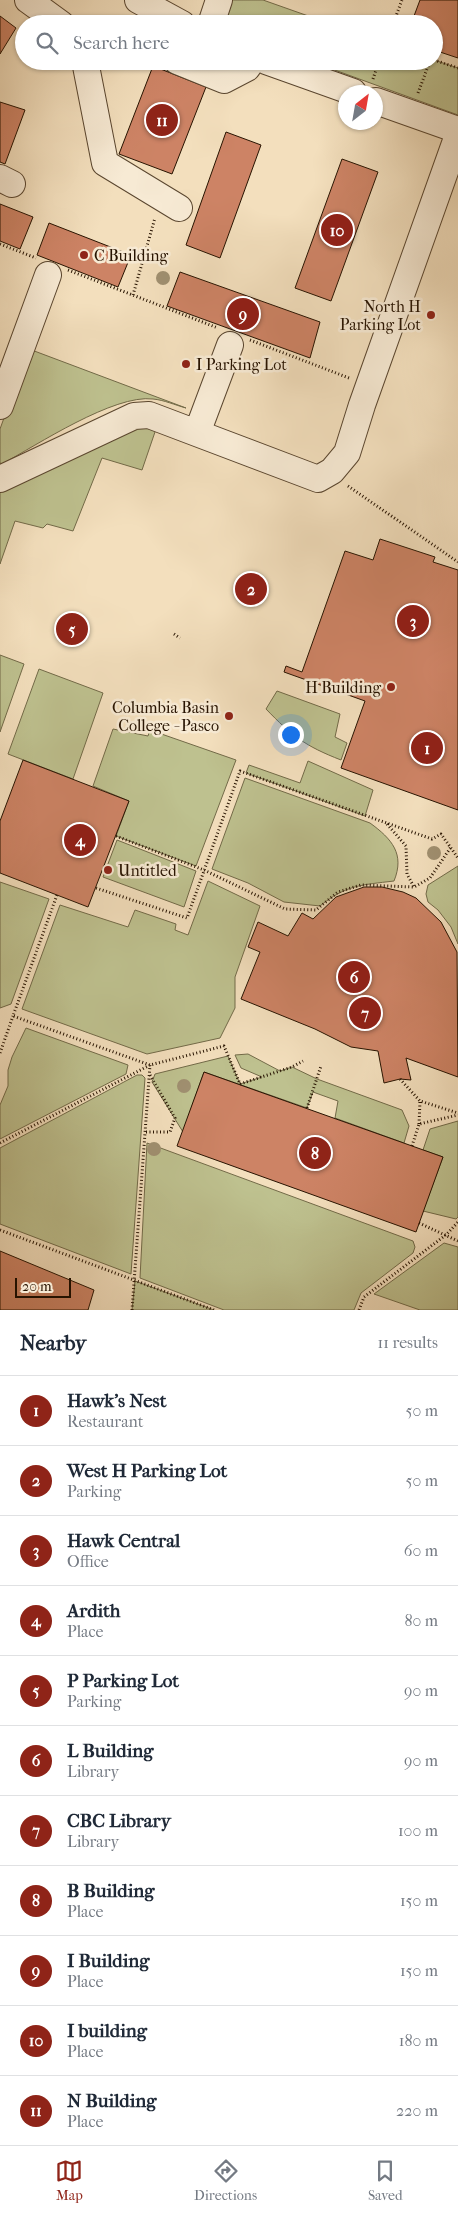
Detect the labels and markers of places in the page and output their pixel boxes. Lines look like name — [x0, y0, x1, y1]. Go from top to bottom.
pin: 11 — [146, 101, 178, 139]
pin: 10 — [321, 211, 353, 249]
place label: C Building — [94, 246, 168, 265]
marker: C Building — [78, 249, 90, 261]
pin: 9 — [227, 295, 259, 333]
place label: North H Parking Lot — [340, 297, 421, 334]
marker: North H Parking Lot — [425, 309, 437, 321]
place label: I Parking Lot — [196, 355, 287, 374]
marker: I Parking Lot — [180, 358, 192, 370]
pin: 2 — [235, 570, 267, 608]
pin: 3 — [397, 602, 429, 640]
pin: 5 — [56, 610, 88, 648]
place label: H Building — [305, 678, 381, 697]
marker: H Building — [385, 681, 397, 693]
place label: Columbia Basin College - Pasco — [112, 698, 220, 735]
marker: Columbia Basin College - Pasco — [223, 710, 235, 722]
pin: 1 — [411, 729, 443, 767]
pin: 4 — [64, 821, 96, 859]
place label: Untitled — [118, 861, 177, 880]
marker: Untitled — [102, 864, 114, 876]
pin: 6 — [338, 958, 370, 996]
pin: 7 — [349, 994, 381, 1032]
pin: 8 — [299, 1134, 331, 1172]

